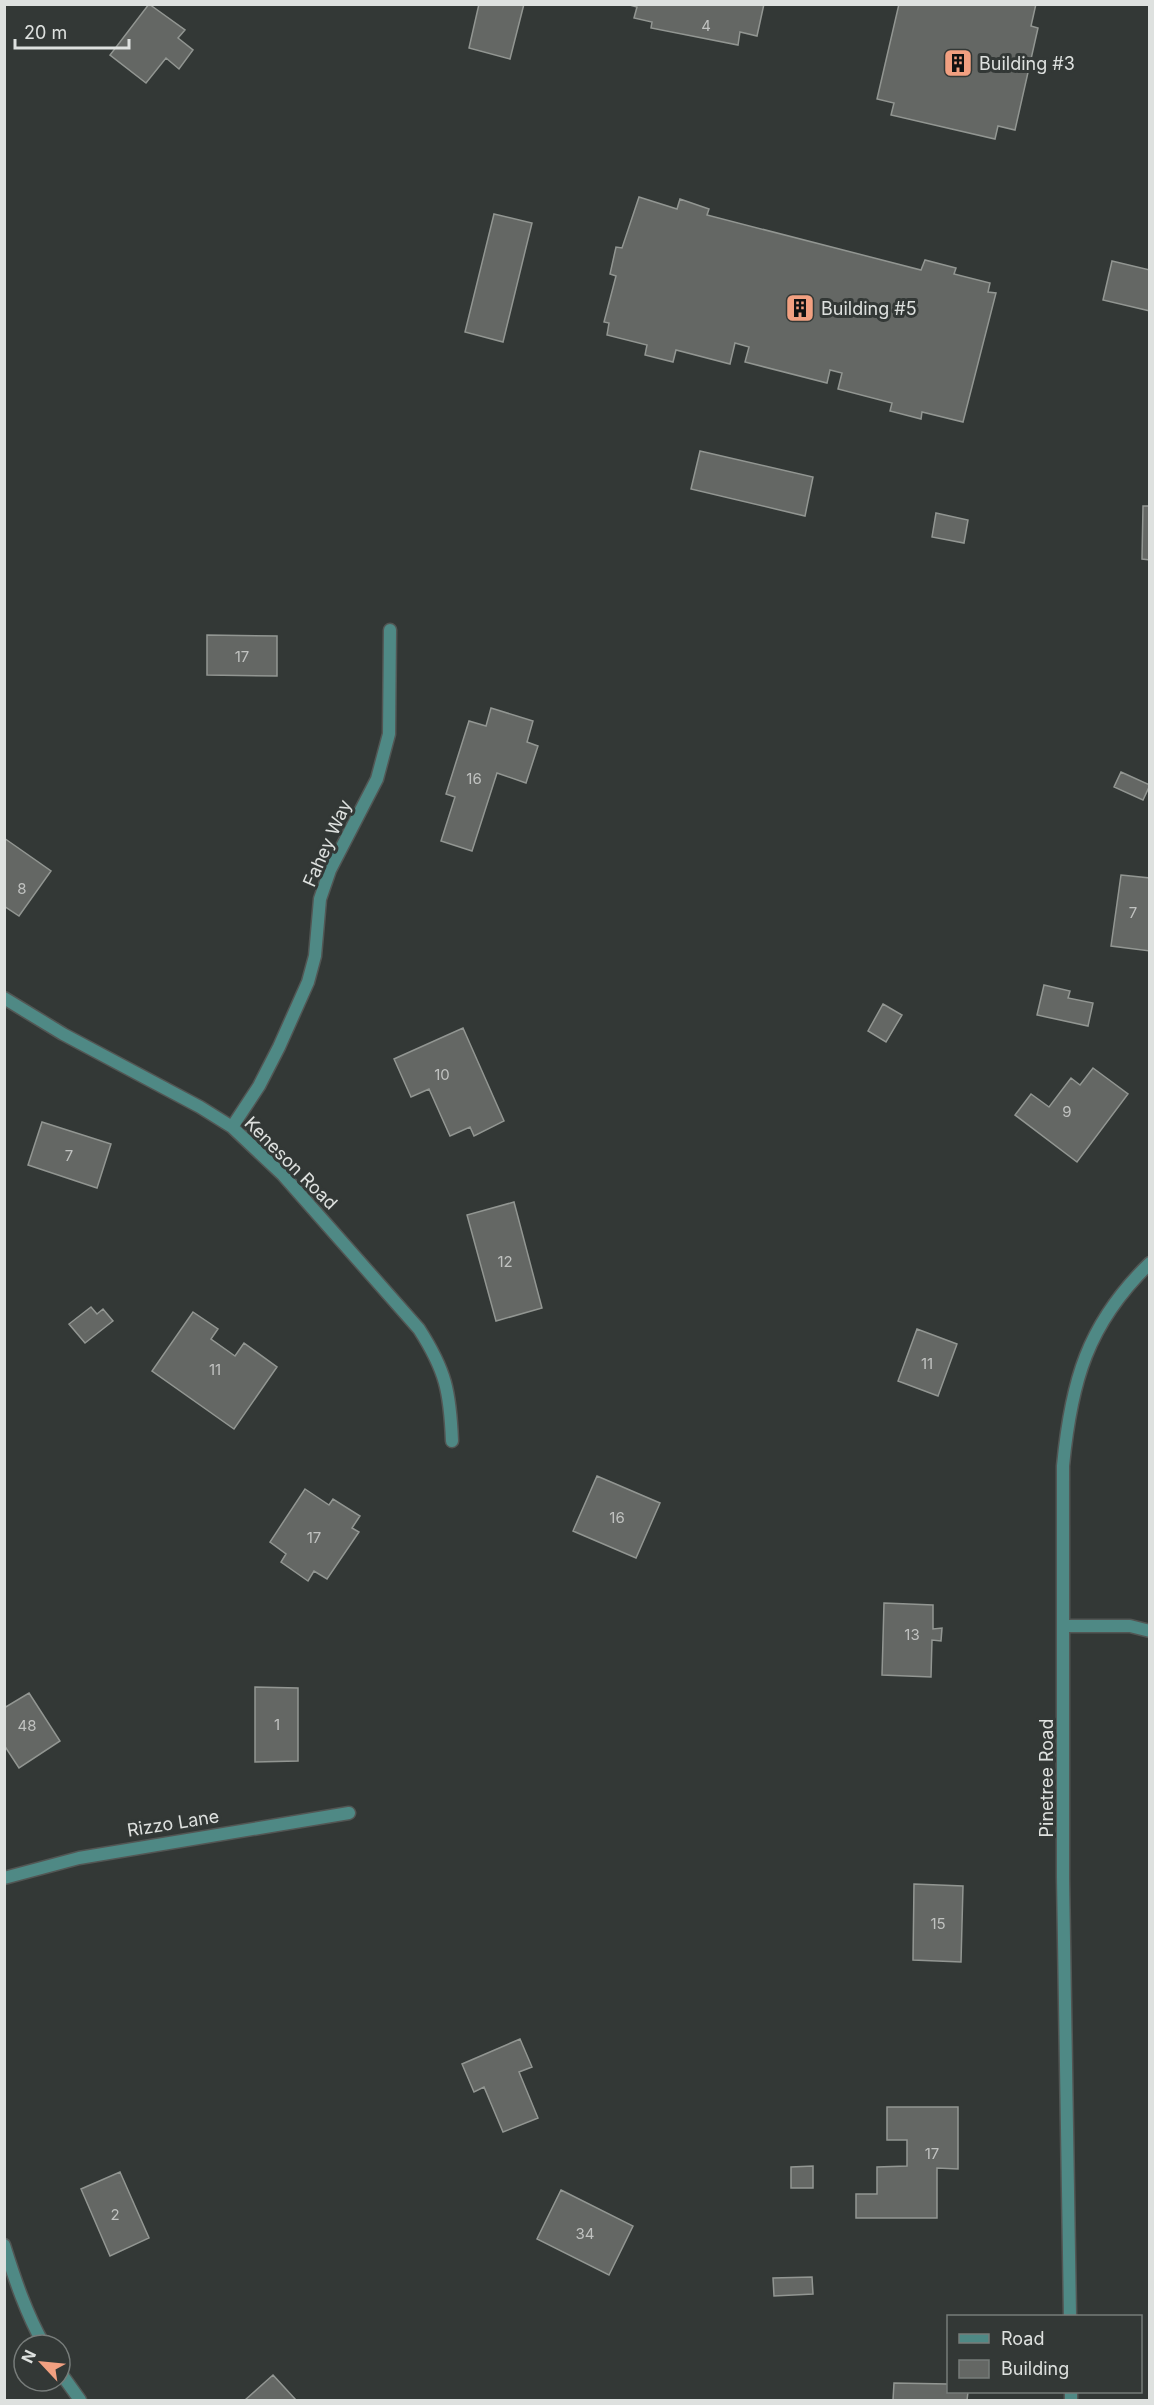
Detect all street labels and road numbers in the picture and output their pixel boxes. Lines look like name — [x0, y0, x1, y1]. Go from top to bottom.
street label: Fahey Way — [298, 796, 356, 890]
street label: Keneson Road — [240, 1112, 342, 1214]
street label: Pinetree Road — [1036, 1719, 1057, 1837]
street label: Rizzo Lane — [126, 1805, 220, 1841]

